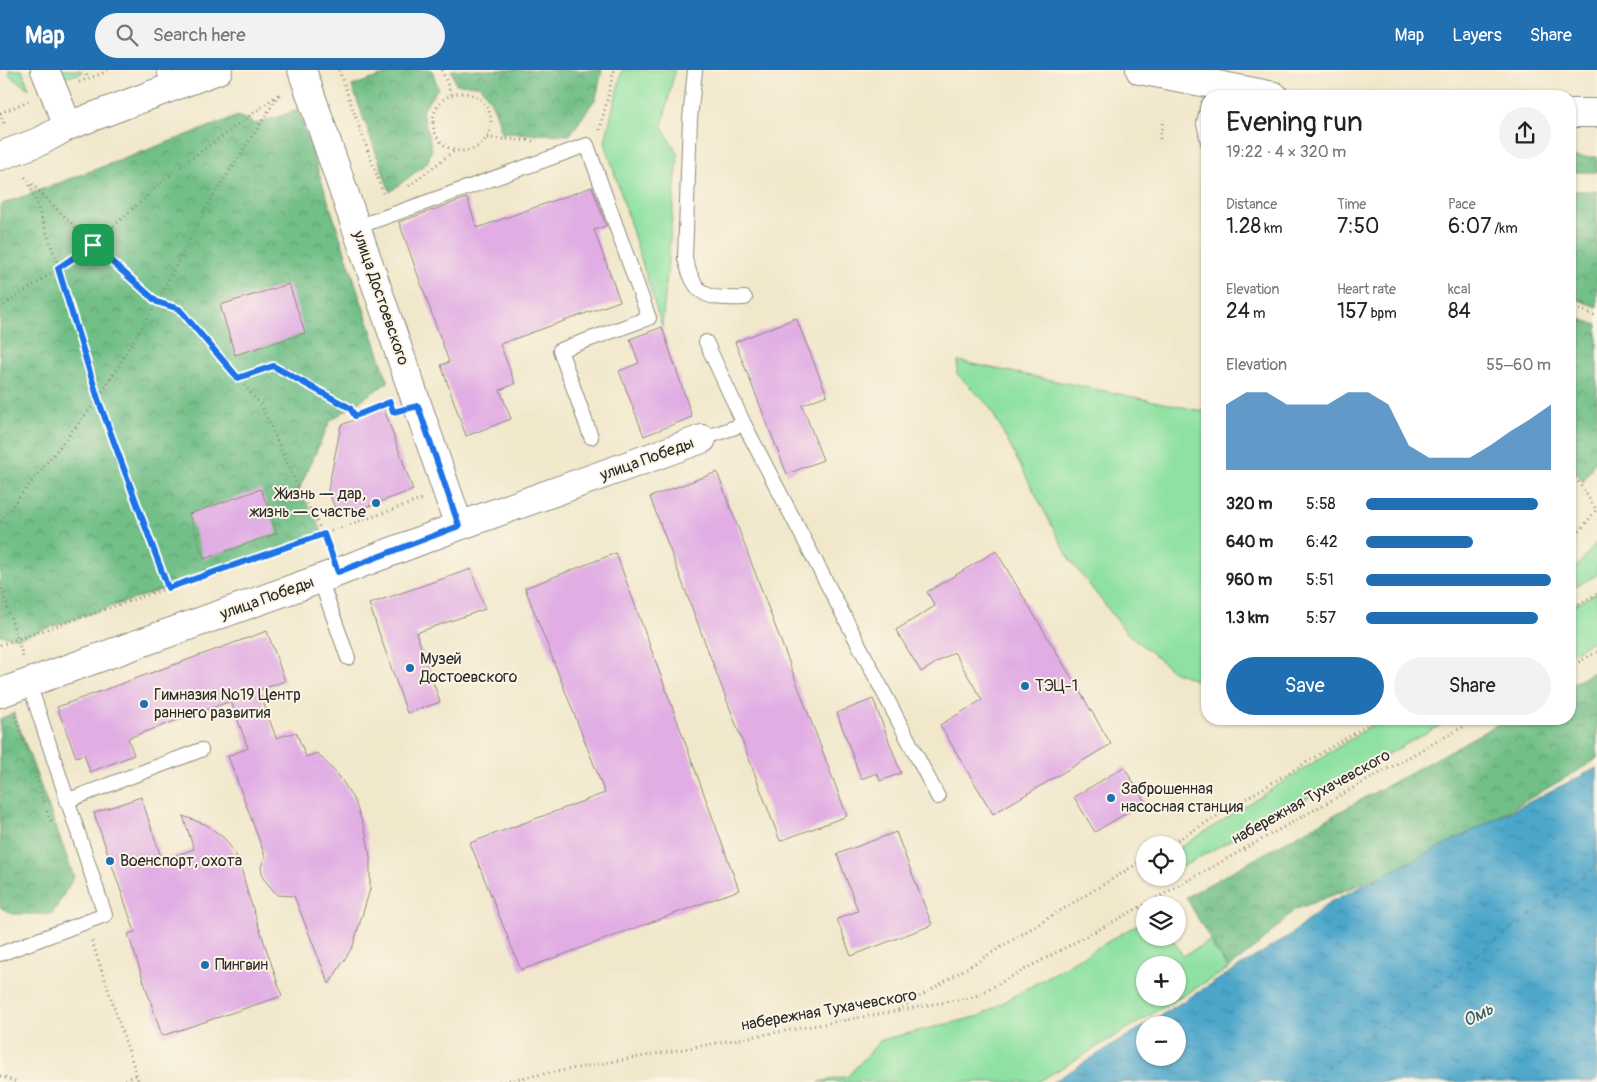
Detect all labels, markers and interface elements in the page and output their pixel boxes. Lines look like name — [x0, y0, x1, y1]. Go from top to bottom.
search box — [95, 13, 445, 58]
text: Map — [25, 21, 65, 50]
icon: search — [113, 21, 141, 49]
text: Search here — [153, 23, 246, 47]
text: Map — [1395, 24, 1424, 47]
text: Layers — [1452, 24, 1502, 47]
text: Share — [1530, 24, 1572, 47]
text: Evening run — [1226, 105, 1363, 140]
button: share — [1499, 107, 1551, 159]
text: 19:22 · 4 × 320 m — [1226, 142, 1346, 162]
text: Distance — [1226, 196, 1277, 213]
text: Time — [1337, 196, 1366, 213]
text: Pace — [1448, 196, 1476, 213]
text: 1.28 — [1226, 213, 1261, 240]
text: 7:50 — [1337, 213, 1379, 240]
text: 6:07 — [1448, 213, 1491, 240]
text: km — [1261, 220, 1282, 237]
text: /km — [1491, 220, 1518, 237]
pin — [72, 224, 114, 266]
street label: улица Достоевского — [348, 227, 413, 368]
icon: arrive — [79, 231, 107, 259]
text: Elevation — [1226, 281, 1279, 298]
text: Heart rate — [1337, 281, 1396, 298]
text: kcal — [1448, 281, 1471, 298]
text: 24 — [1226, 298, 1250, 325]
text: 157 — [1337, 298, 1368, 325]
text: 84 — [1448, 298, 1471, 325]
text: m — [1250, 305, 1265, 322]
text: bpm — [1368, 305, 1397, 322]
text: Elevation — [1226, 355, 1287, 375]
text: 55–60 m — [1486, 355, 1551, 375]
street label: улица Победы — [596, 433, 697, 486]
place label: Жизнь — дар, жизнь — счастье — [249, 484, 366, 522]
text: 320 m — [1226, 494, 1272, 514]
text: 5:58 — [1306, 494, 1336, 514]
marker: Жизнь — дар, жизнь — счастье — [370, 497, 382, 509]
text: 640 m — [1226, 532, 1273, 552]
text: 6:42 — [1306, 532, 1338, 552]
text: 960 m — [1226, 570, 1272, 590]
text: 5:51 — [1306, 570, 1334, 590]
street label: улица Победы — [216, 572, 317, 625]
text: 1.3 km — [1226, 608, 1269, 628]
text: 5:57 — [1306, 608, 1336, 628]
place label: Музей Достоевского — [419, 649, 518, 687]
button: Save — [1226, 657, 1384, 715]
button: Share — [1394, 657, 1551, 715]
marker: Музей Достоевского — [404, 662, 416, 674]
place label: ТЭЦ-1 — [1035, 676, 1078, 696]
marker: ТЭЦ-1 — [1019, 680, 1031, 692]
place label: Гимназия №19 Центр раннего развития — [154, 685, 301, 723]
marker: Гимназия №19 Центр раннего развития — [138, 698, 150, 710]
street label: набережная Тухачевского — [1228, 745, 1394, 849]
place label: Заброшенная насосная станция — [1121, 779, 1244, 817]
marker: Заброшенная насосная станция — [1105, 792, 1117, 804]
map controls — [1136, 836, 1186, 1066]
button: locate — [1136, 836, 1186, 886]
place label: Военспорт, охота — [120, 851, 242, 871]
marker: Военспорт, охота — [104, 855, 116, 867]
button: layers — [1136, 896, 1186, 946]
place label: Пингвин — [215, 955, 268, 975]
button: + — [1136, 956, 1186, 1006]
marker: Пингвин — [199, 959, 211, 971]
street label: набережная Тухачевского — [740, 985, 919, 1035]
water label: Омь — [1459, 997, 1498, 1033]
button: − — [1136, 1016, 1186, 1066]

